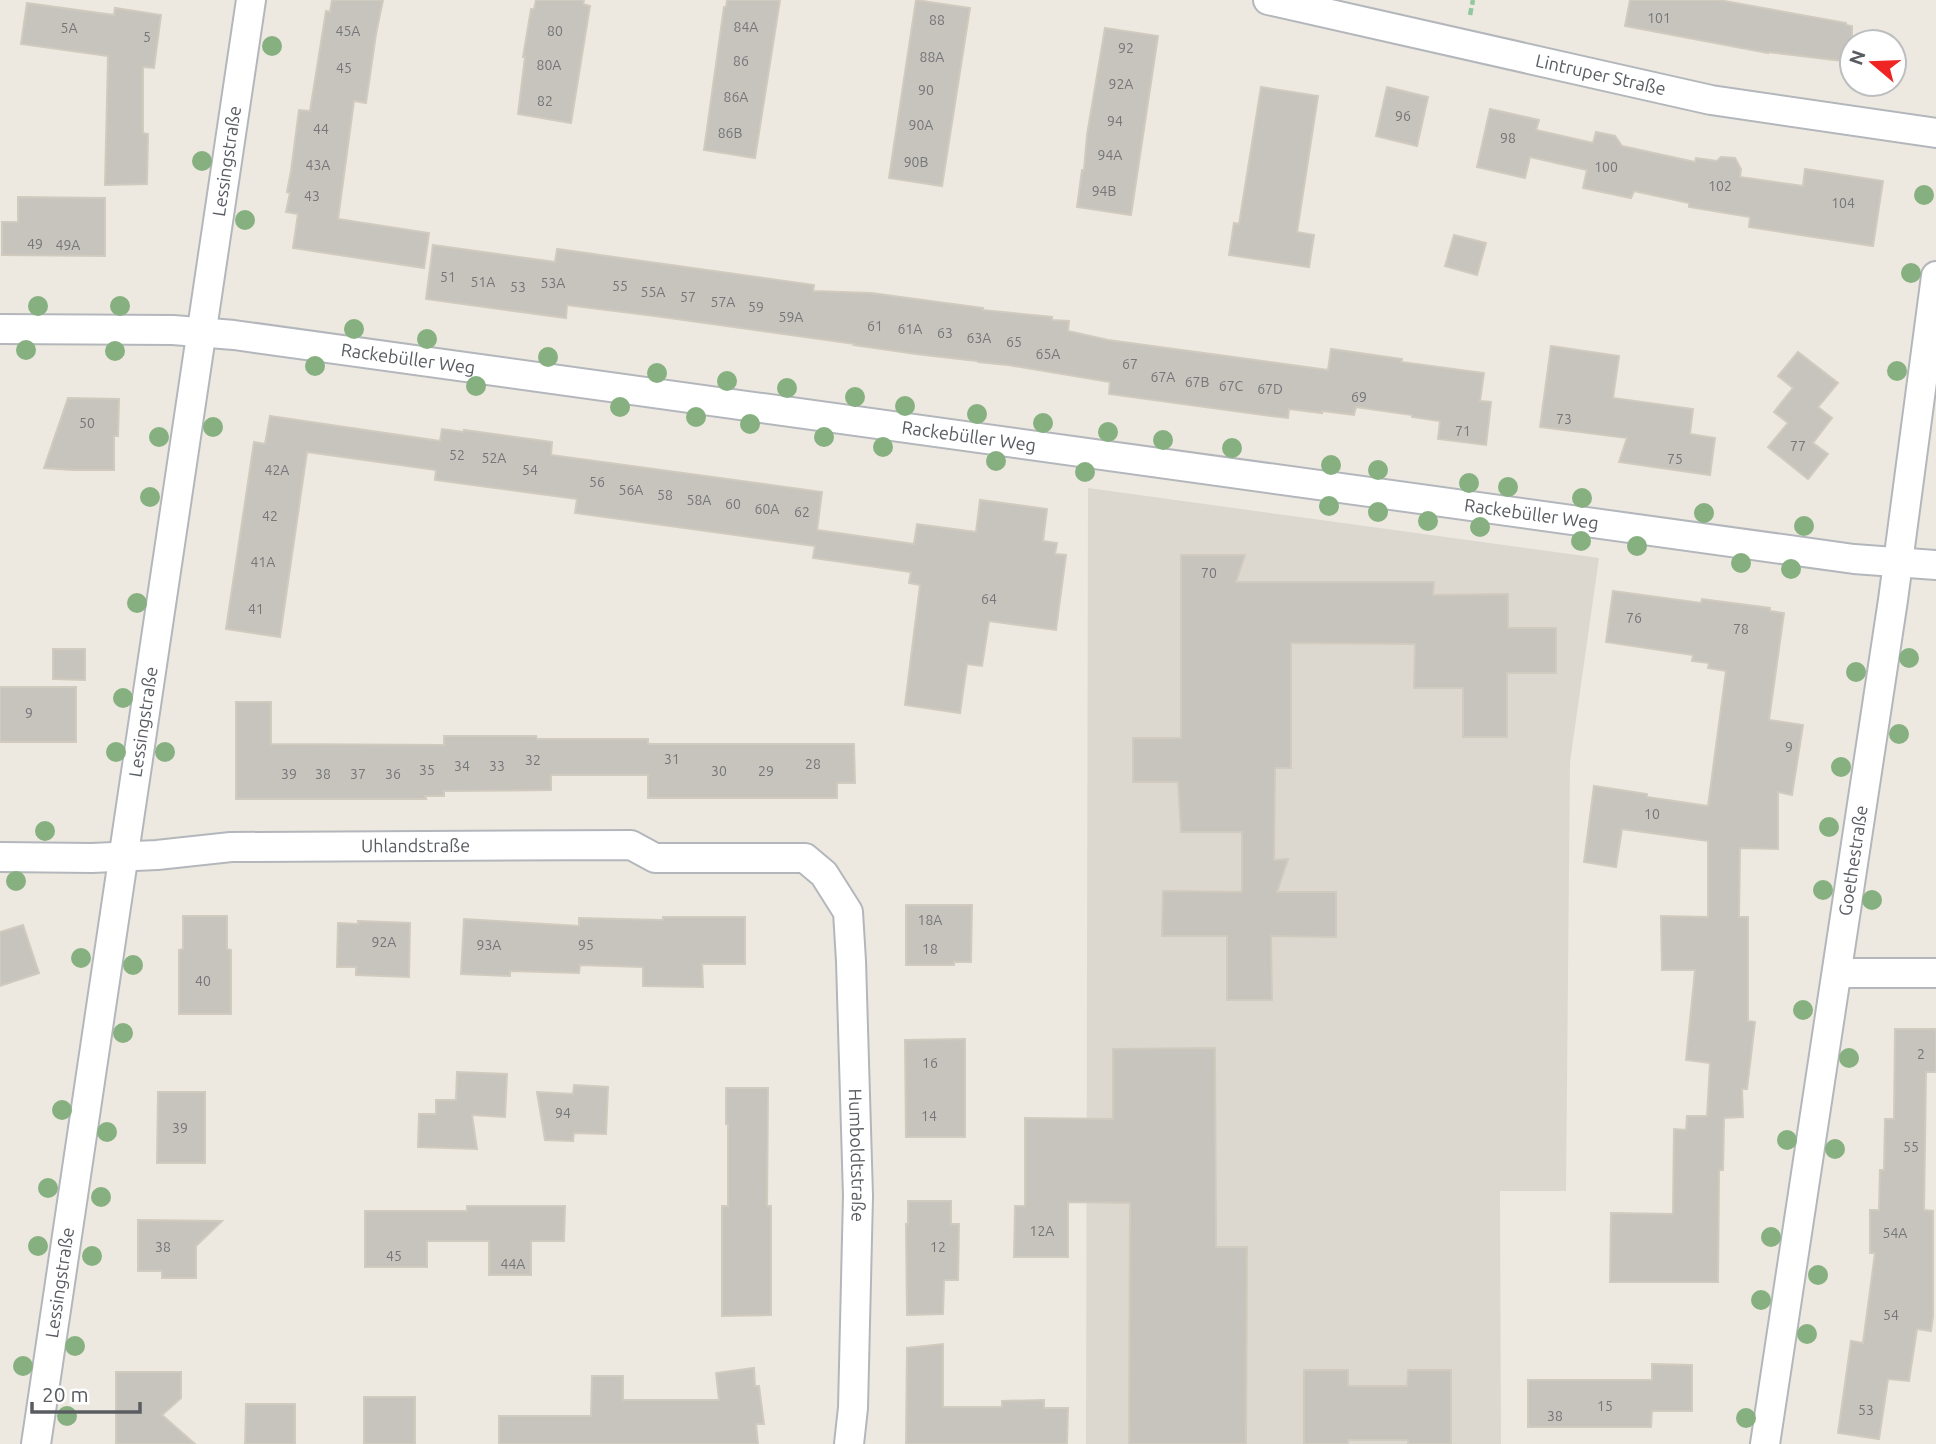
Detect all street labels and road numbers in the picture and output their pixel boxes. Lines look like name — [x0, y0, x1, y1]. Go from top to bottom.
street label: Lintruper Straße — [1534, 50, 1668, 98]
street label: Lessingstraße — [208, 104, 244, 218]
street label: Rackebüller Weg — [340, 339, 477, 377]
street label: Rackebüller Weg — [901, 416, 1037, 455]
street label: Rackebüller Weg — [1463, 494, 1600, 533]
street label: Lessingstraße — [124, 665, 161, 778]
street label: Goethestraße — [1834, 804, 1871, 917]
street label: Uhlandstraße — [361, 835, 470, 855]
street label: Humboldtstraße — [846, 1088, 869, 1222]
street label: Lessingstraße — [41, 1226, 77, 1339]

